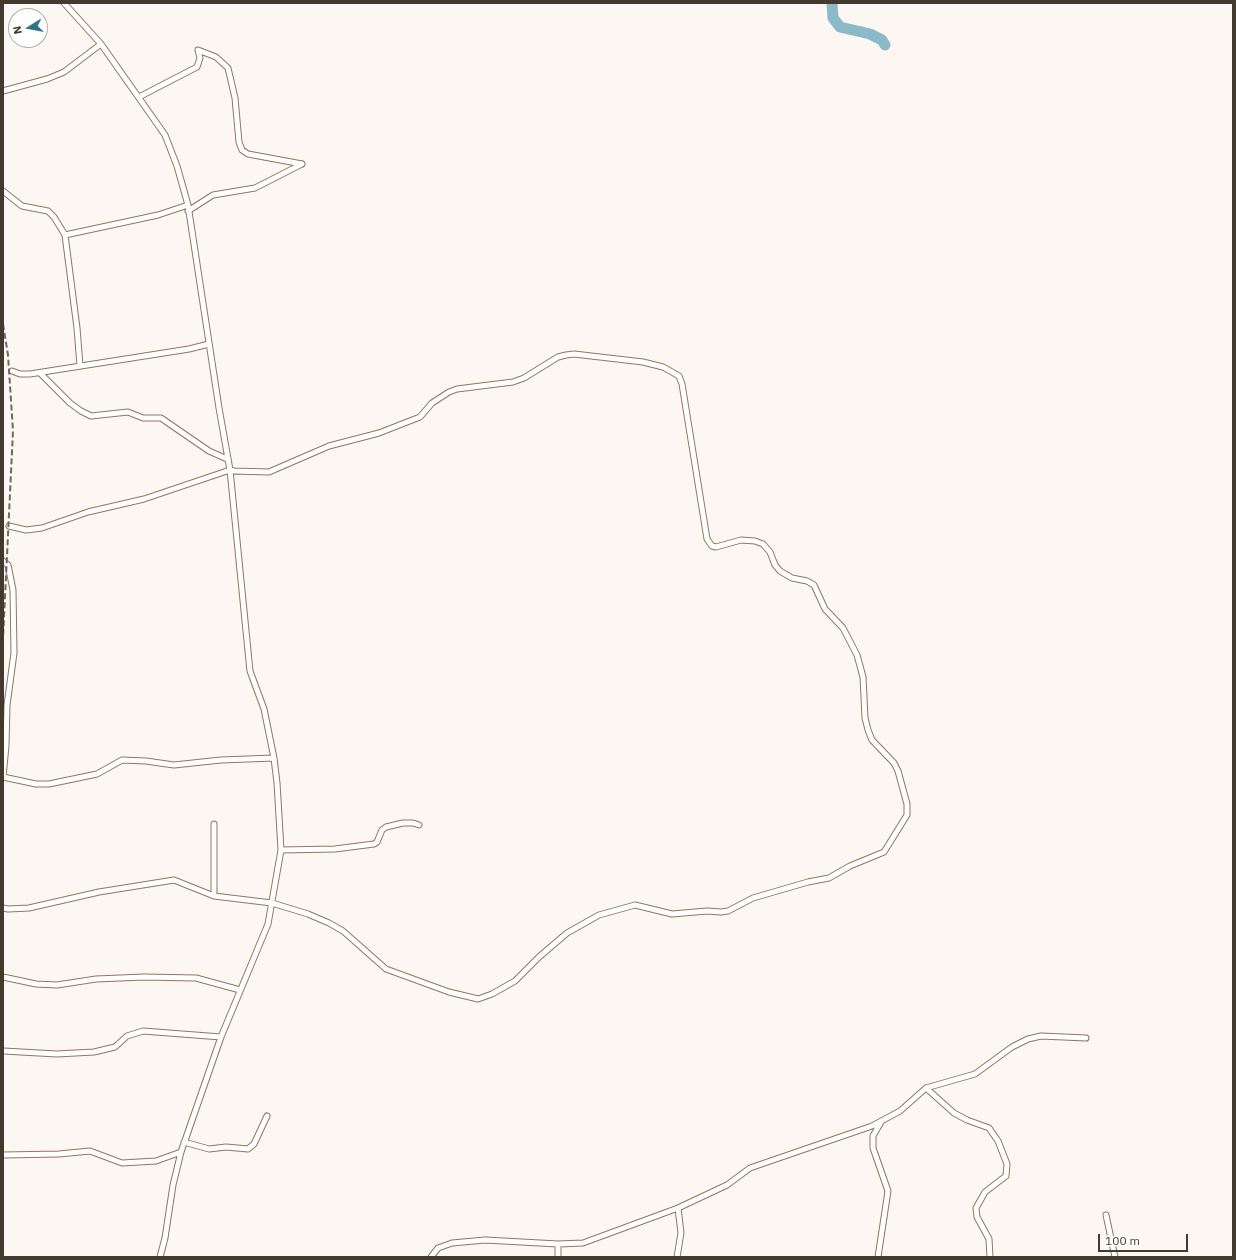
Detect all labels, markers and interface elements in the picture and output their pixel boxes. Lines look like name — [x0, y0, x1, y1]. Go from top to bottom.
north arrow — [8, 8, 48, 48]
text: N — [10, 25, 25, 35]
scale bar — [1100, 1226, 1190, 1252]
text: 100 m — [1105, 1233, 1140, 1248]

